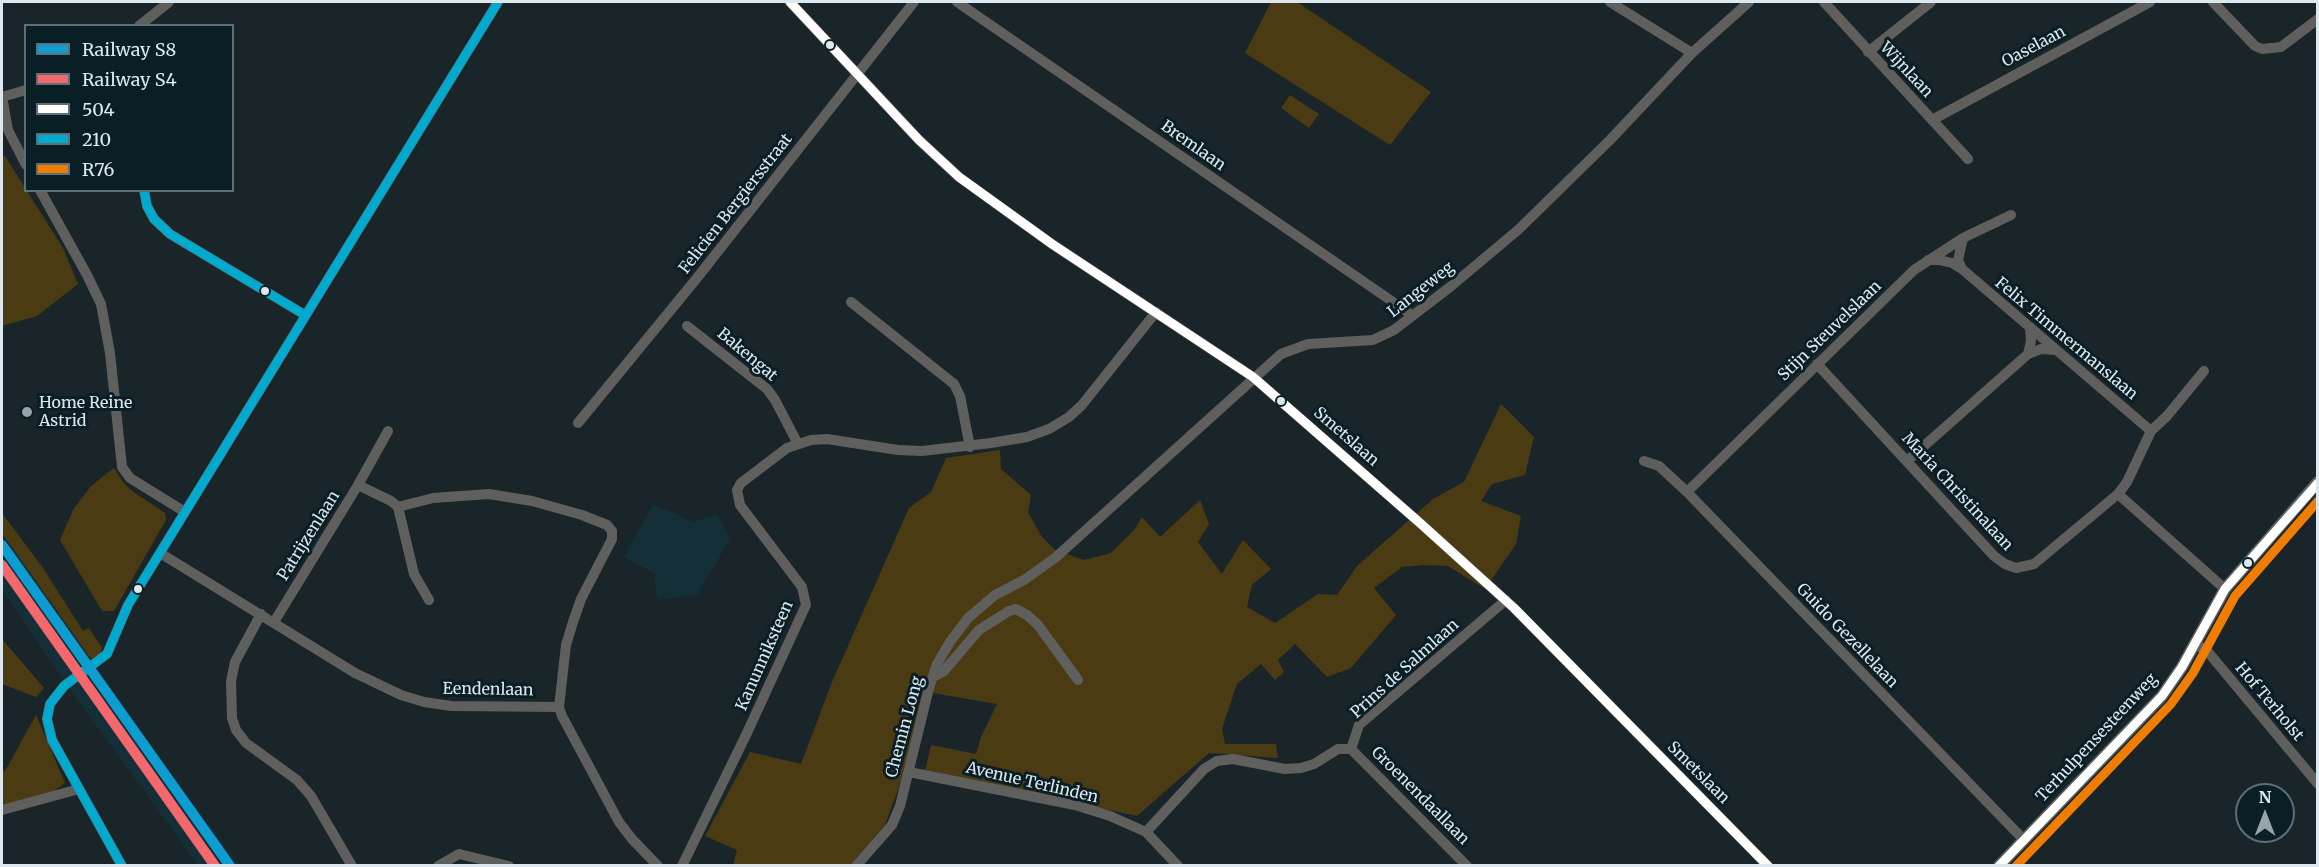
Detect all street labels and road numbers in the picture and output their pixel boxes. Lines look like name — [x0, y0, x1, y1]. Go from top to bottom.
street label: Oaselaan — [1999, 22, 2069, 72]
street label: Wijnlaan — [1875, 38, 1937, 102]
street label: Bremlaan — [1157, 117, 1229, 175]
street label: Felicien Bergiersstraat — [675, 130, 797, 278]
street label: Langeweg — [1384, 258, 1458, 322]
street label: Felix Timmermanslaan — [1991, 274, 2141, 404]
street label: Stijn Steuvelslaan — [1774, 277, 1886, 385]
street label: Bakengat — [713, 324, 781, 386]
street label: Smetslaan — [1309, 403, 1383, 471]
street label: Maria Christinalaan — [1897, 429, 2017, 555]
street label: Patrijzenlaan — [274, 488, 344, 584]
street label: Guido Gezellelaan — [1792, 580, 1902, 692]
street label: Kanunniksteen — [732, 598, 798, 714]
street label: Prins de Salmlaan — [1347, 615, 1463, 723]
street label: Hof Terholst — [2231, 659, 2307, 745]
street label: Terhulpensesteenweg — [2032, 670, 2162, 806]
street label: Chemin Long — [882, 674, 928, 780]
street label: Eendenlaan — [442, 680, 534, 700]
street label: Smetslaan — [1663, 738, 1733, 808]
street label: Groenendaallaan — [1367, 743, 1473, 849]
street label: Avenue Terlinden — [964, 758, 1100, 808]

